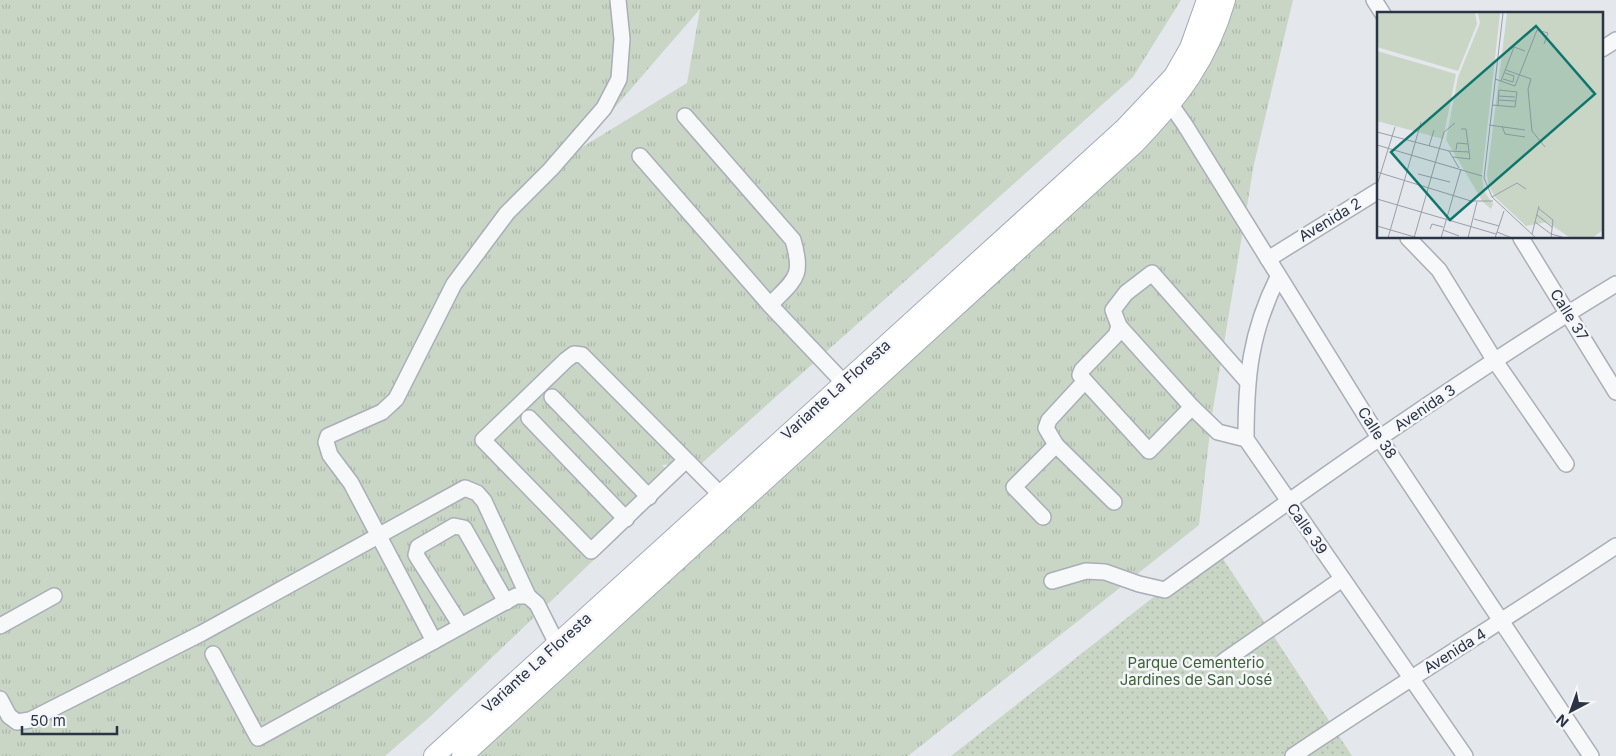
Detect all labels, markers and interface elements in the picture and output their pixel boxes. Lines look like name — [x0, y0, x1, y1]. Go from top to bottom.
inset map — [1377, 12, 1604, 239]
street label: Avenida 2 — [1295, 193, 1365, 246]
street label: Calle 37 — [1546, 285, 1593, 344]
street label: Variante La Floresta — [777, 336, 894, 444]
street label: Avenida 3 — [1390, 380, 1459, 435]
street label: Calle 38 — [1354, 403, 1401, 462]
street label: Calle 39 — [1283, 499, 1332, 558]
street label: Variante La Floresta — [478, 609, 595, 717]
street label: Avenida 4 — [1420, 624, 1490, 677]
park label: Parque Cementerio Jardines de San José — [1120, 653, 1272, 689]
north arrow — [1546, 686, 1596, 736]
scale bar — [22, 704, 118, 736]
text: 50 m — [30, 711, 66, 730]
text: N — [1553, 711, 1572, 731]

